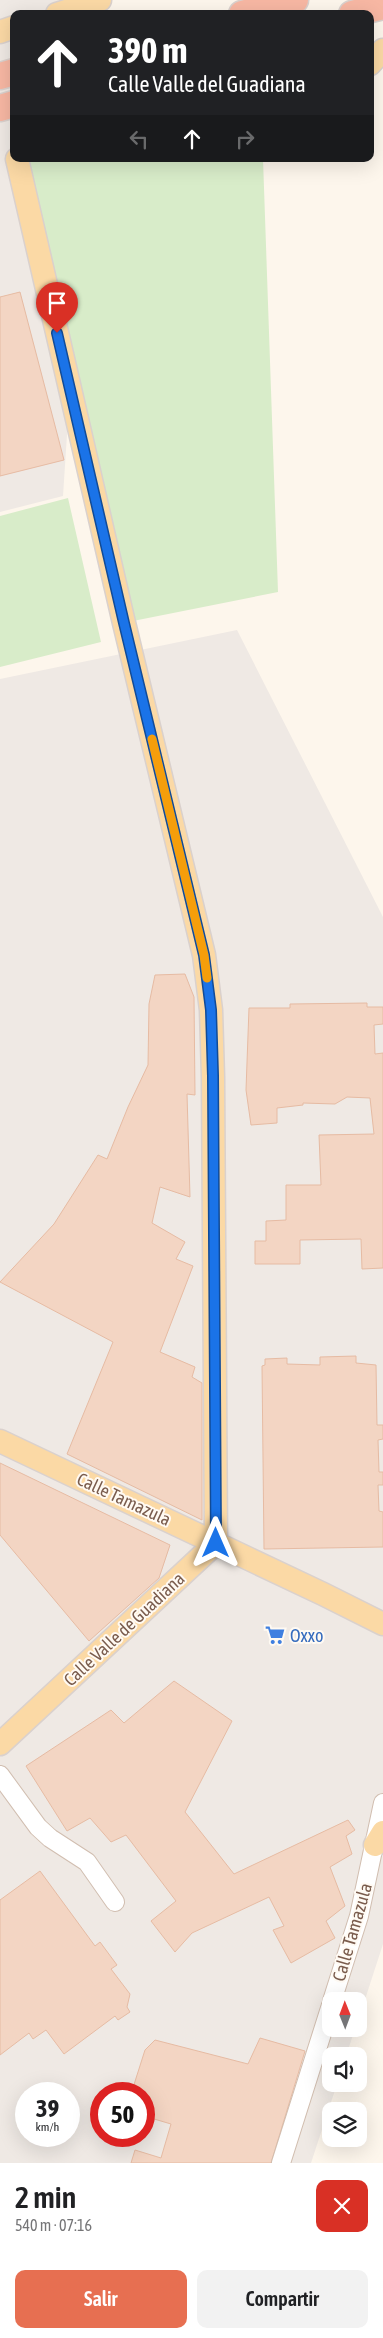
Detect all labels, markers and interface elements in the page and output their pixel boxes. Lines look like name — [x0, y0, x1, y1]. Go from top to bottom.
icon: ahead — [25, 30, 90, 95]
text: 390 m — [108, 30, 187, 70]
text: Calle Valle del Guadiana — [108, 71, 306, 97]
icon: left — [125, 125, 153, 153]
icon: ahead — [178, 125, 206, 153]
icon: right — [231, 125, 259, 153]
pin — [36, 282, 78, 333]
icon: arrive — [43, 289, 71, 317]
street label: Calle Tamazula — [74, 1468, 174, 1530]
position arrow — [189, 1516, 241, 1568]
street label: Calle Valle de Guadiana — [59, 1568, 189, 1690]
supermarket icon: Oxxo — [264, 1624, 286, 1646]
place label: Oxxo — [290, 1625, 323, 1646]
street label: Calle Tamazula — [328, 1881, 376, 1983]
north arrow — [322, 1992, 368, 2038]
map controls — [322, 1992, 367, 2147]
button: sound — [322, 2047, 367, 2092]
speed limit sign: 50 — [90, 2082, 155, 2147]
text: 39 — [36, 2094, 59, 2122]
button: layers — [322, 2102, 367, 2147]
text: km/h — [36, 2120, 59, 2134]
text: 2 min — [15, 2180, 76, 2214]
button: close — [316, 2180, 368, 2232]
text: 540 m · 07:16 — [15, 2216, 92, 2234]
button: Salir — [15, 2270, 187, 2328]
button: Compartir — [197, 2270, 368, 2328]

